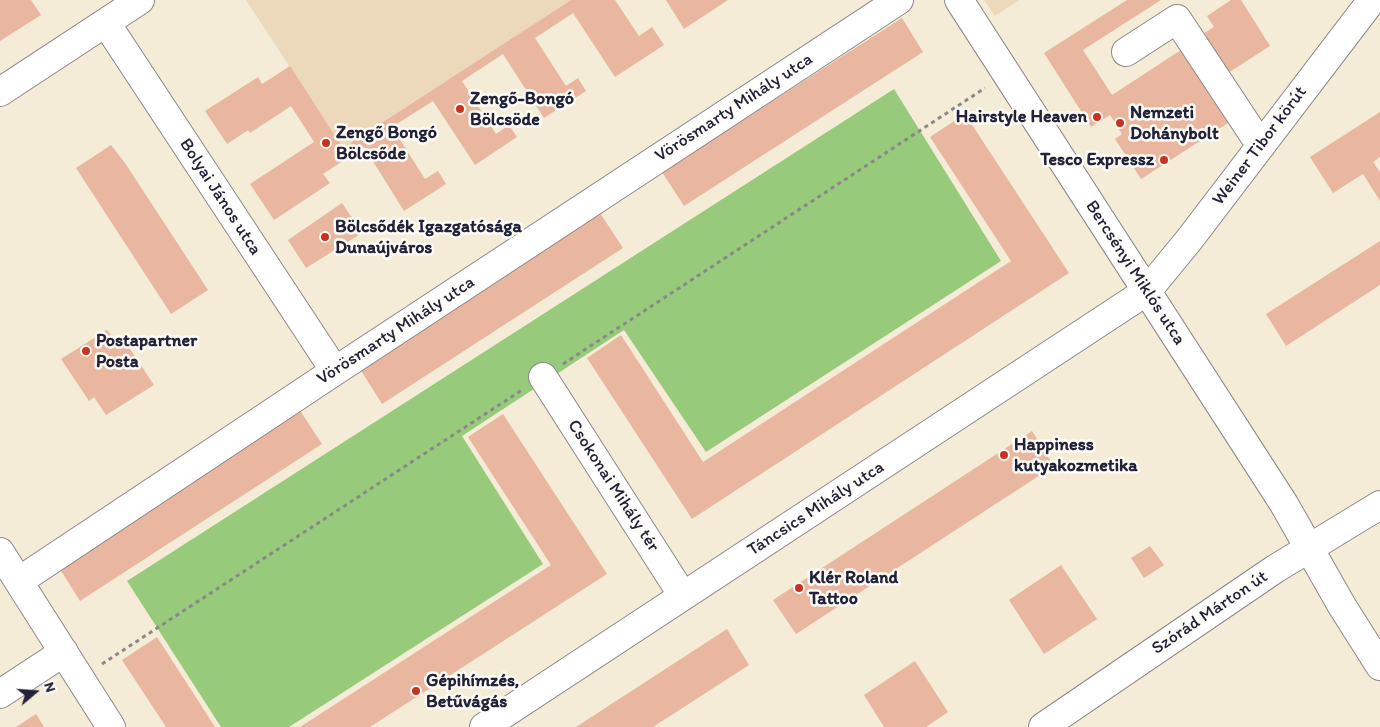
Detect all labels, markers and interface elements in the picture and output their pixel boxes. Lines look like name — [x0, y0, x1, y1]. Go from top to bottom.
street label: Vörösmarty Mihály utca — [651, 49, 817, 167]
street label: Weiner Tibor körút — [1208, 82, 1312, 210]
place label: Zengő-Bongó Bölcsöde — [470, 88, 574, 130]
place label: Nemzeti Dohánybolt — [1130, 102, 1219, 144]
marker: Zengő-Bongó Bölcsöde — [454, 103, 466, 115]
place label: Hairstyle Heaven — [956, 106, 1087, 128]
marker: Hairstyle Heaven — [1091, 111, 1103, 123]
marker: Nemzeti Dohánybolt — [1114, 117, 1126, 129]
place label: Zengő Bongó Bölcsőde — [336, 122, 437, 164]
street label: Bolyai János utca — [174, 135, 266, 259]
marker: Zengő Bongó Bölcsőde — [320, 137, 332, 149]
place label: Tesco Expressz — [1040, 149, 1154, 171]
marker: Tesco Expressz — [1158, 154, 1170, 166]
street label: Bercsényi Miklós utca — [1080, 197, 1190, 349]
place label: Bölcsődék Igazgatósága Dunaújváros — [335, 216, 522, 258]
marker: Bölcsődék Igazgatósága Dunaújváros — [319, 231, 331, 243]
street label: Vörösmarty Mihály utca — [313, 272, 479, 390]
place label: Postapartner Posta — [96, 330, 197, 372]
marker: Postapartner Posta — [80, 345, 92, 357]
street label: Csokonai Mihály tér — [562, 416, 664, 556]
place label: Happiness kutyakozmetika — [1014, 434, 1138, 476]
marker: Happiness kutyakozmetika — [998, 449, 1010, 461]
street label: Táncsics Mihály utca — [744, 457, 888, 561]
street label: Szórád Márton út — [1148, 566, 1272, 660]
place label: Klér Roland Tattoo — [809, 567, 898, 610]
marker: Klér Roland Tattoo — [793, 582, 805, 594]
north arrow — [10, 667, 60, 717]
place label: Gépihímzés, Betűvágás — [426, 670, 519, 712]
text: N — [40, 680, 59, 694]
marker: Gépihímzés, Betűvágás — [410, 685, 422, 697]

